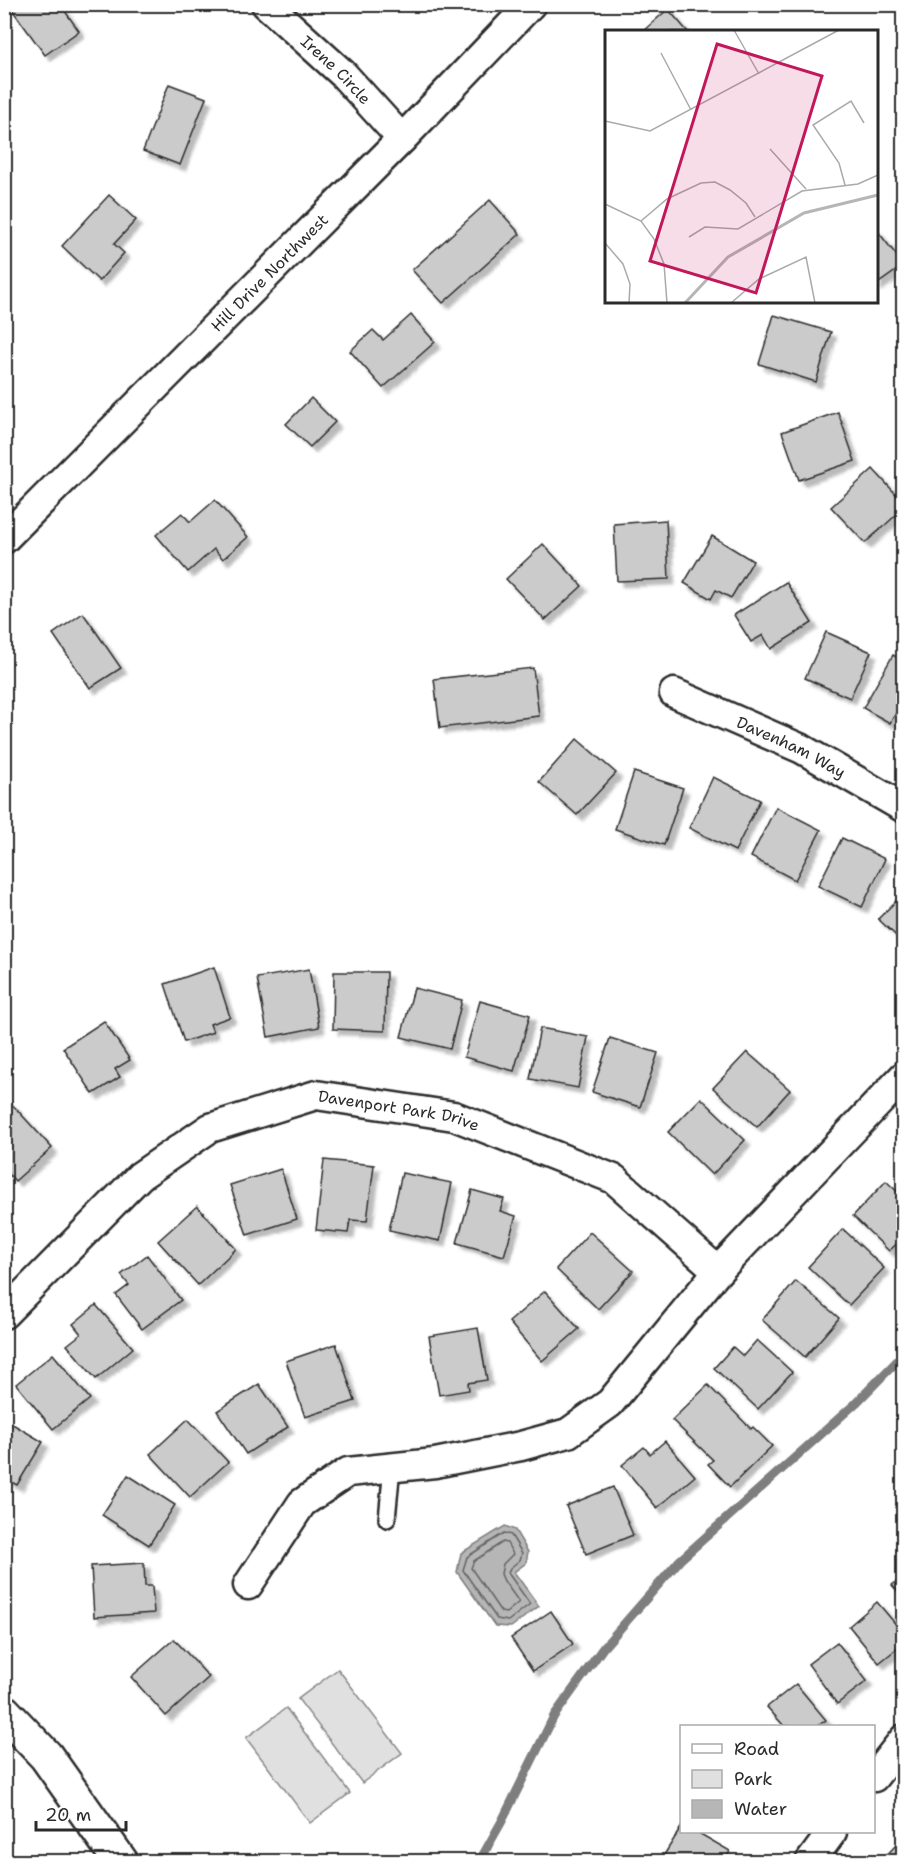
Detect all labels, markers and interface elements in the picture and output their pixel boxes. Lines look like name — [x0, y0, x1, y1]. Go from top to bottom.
inset map — [605, 30, 878, 303]
street label: Irene Circle — [296, 31, 375, 109]
street label: Hill Drive Northwest — [206, 209, 333, 336]
street label: Davenham Way — [733, 712, 849, 783]
street label: Davenport Park Drive — [317, 1085, 483, 1136]
legend — [680, 1725, 875, 1833]
text: Road — [734, 1737, 779, 1761]
text: Park — [734, 1767, 773, 1791]
scale bar — [36, 1794, 126, 1832]
text: Water — [734, 1797, 787, 1821]
text: 20 m — [45, 1803, 91, 1827]

